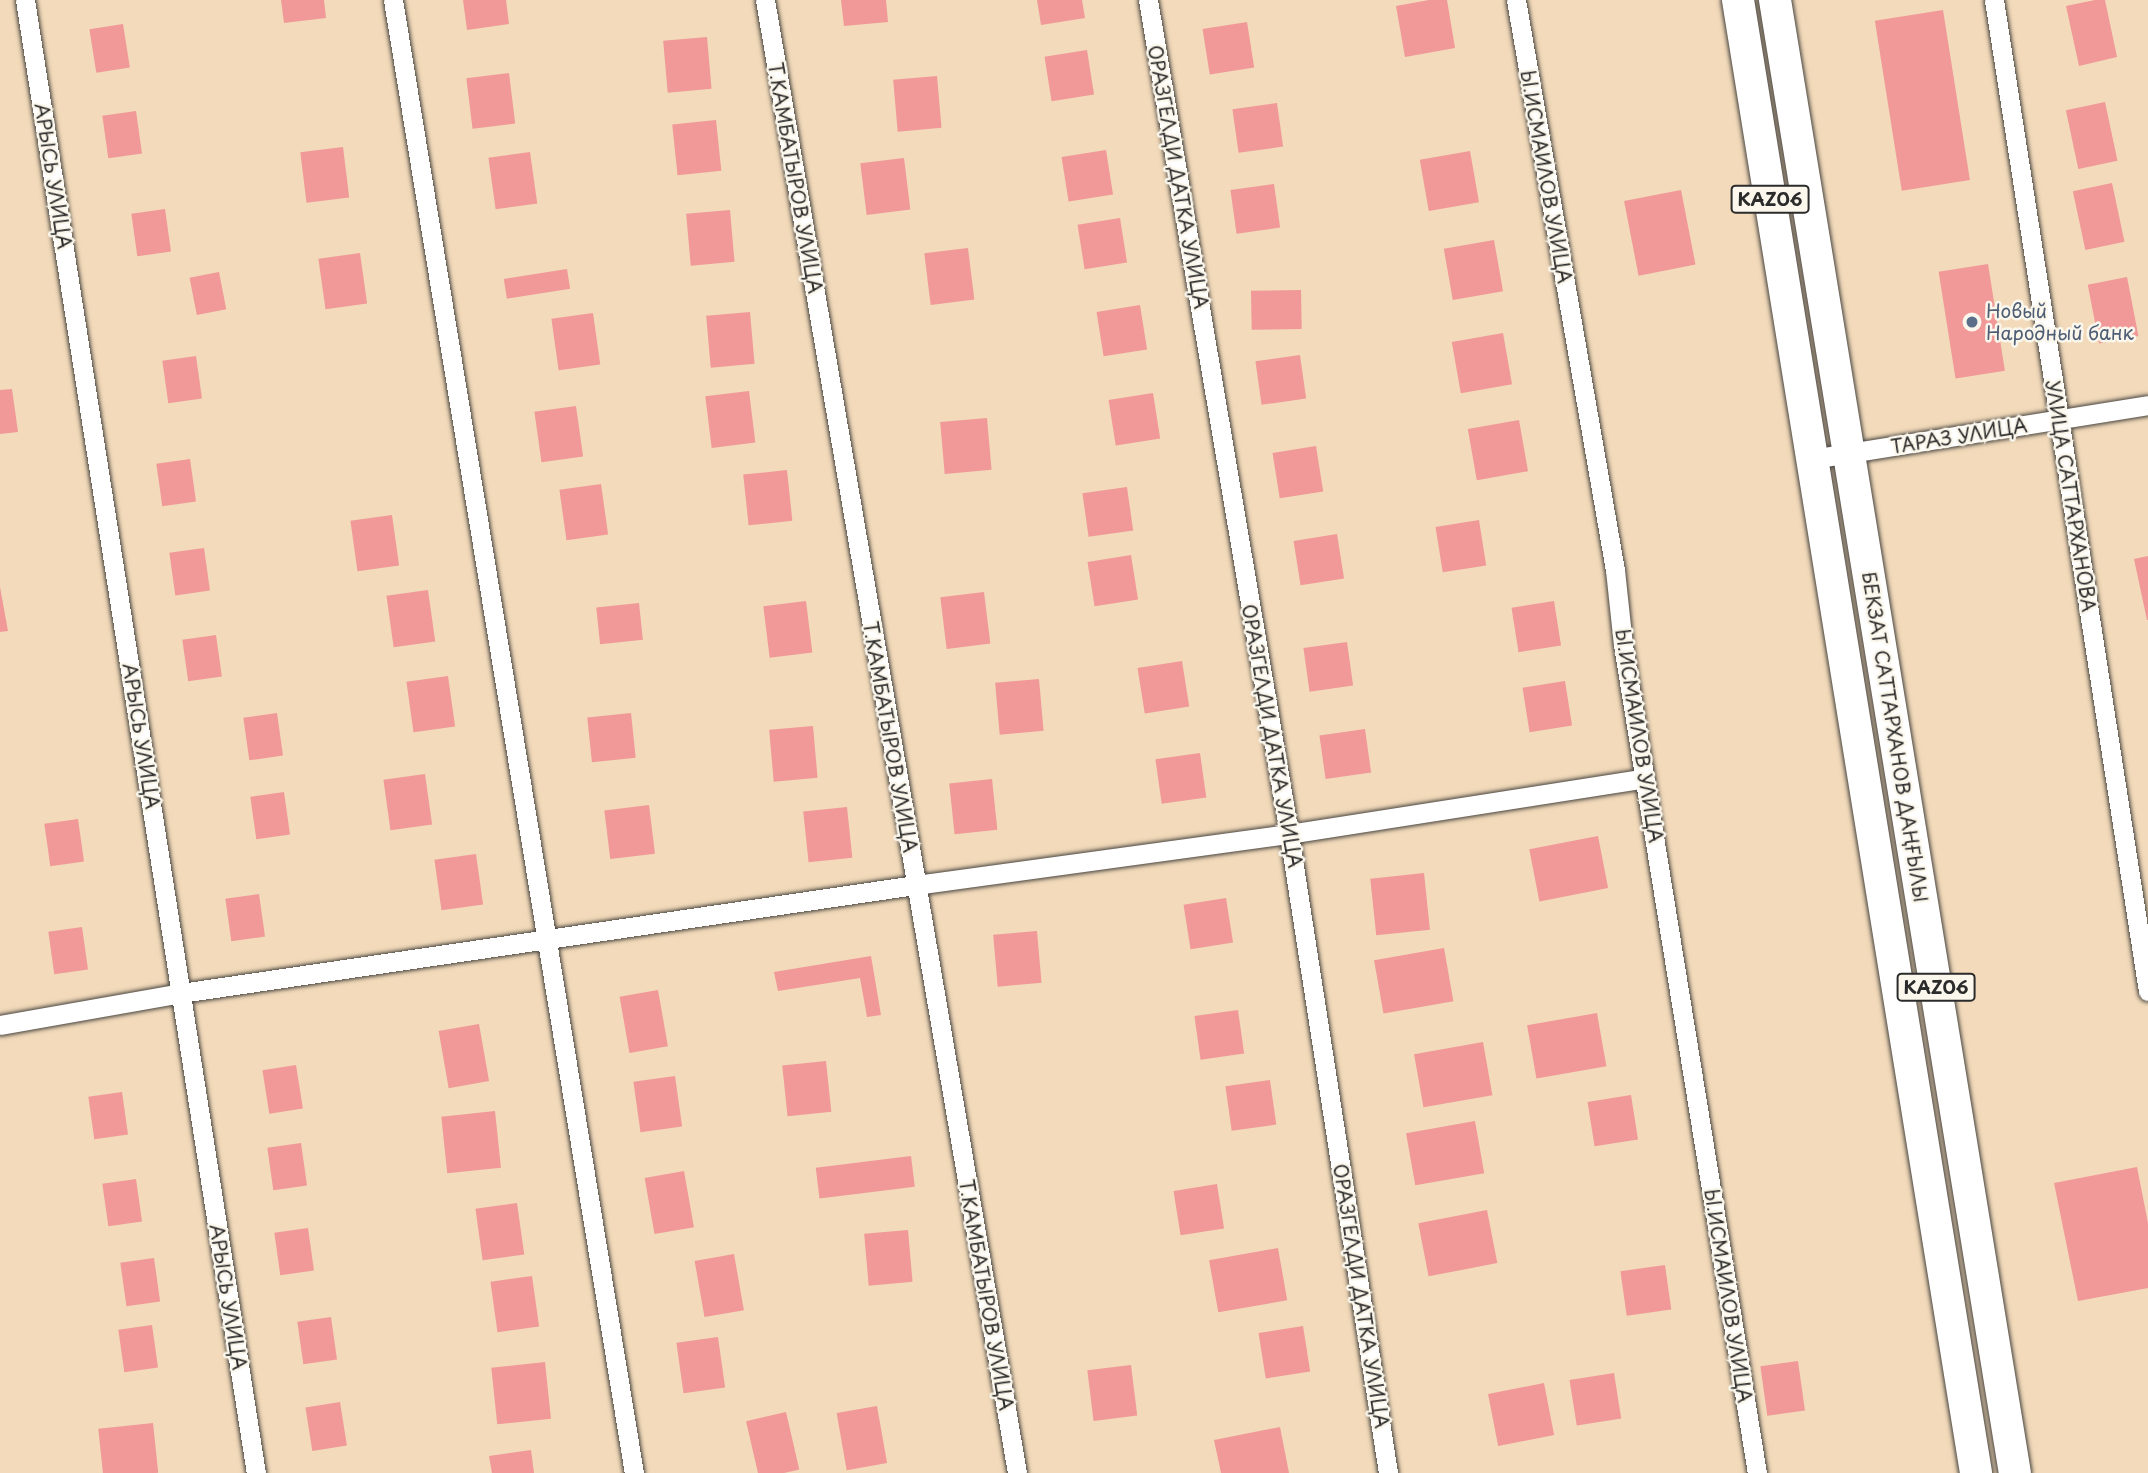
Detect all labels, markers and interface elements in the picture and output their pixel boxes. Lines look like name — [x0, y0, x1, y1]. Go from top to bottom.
street label: ОРАЗГЕЛДИ ДАТКА УЛИЦА — [1144, 43, 1212, 311]
street label: Т.КАМБАТЫРОВ УЛИЦА — [764, 61, 826, 295]
street label: Ы.ИСМАИЛОВ УЛИЦА — [1516, 69, 1576, 285]
street label: АРЫСЬ УЛИЦА — [30, 101, 76, 251]
road number: KАZ06 — [1730, 184, 1810, 214]
place label: Новый Народный банк — [1986, 300, 2134, 344]
marker: Новый Народный банк — [1964, 314, 1980, 330]
street label: УЛИЦА САТТАРХАНОВА — [2041, 378, 2101, 614]
street label: ТАРАЗ УЛИЦА — [1890, 414, 2028, 458]
street label: БЕКЗАТ САТТАРХАНОВ ДАҢҒЫЛЫ — [1857, 569, 1933, 905]
street label: ОРАЗГЕЛДИ ДАТКА УЛИЦА — [1238, 602, 1306, 870]
street label: Т.КАМБАТЫРОВ УЛИЦА — [859, 620, 921, 854]
street label: Ы.ИСМАИЛОВ УЛИЦА — [1611, 628, 1667, 844]
street label: АРЫСЬ УЛИЦА — [118, 661, 164, 811]
road number: KАZ06 — [1896, 972, 1976, 1002]
street label: ОРАЗГЕЛДИ ДАТКА УЛИЦА — [1329, 1162, 1393, 1430]
street label: Т.КАМБАТЫРОВ УЛИЦА — [955, 1178, 1017, 1412]
street label: Ы.ИСМАИЛОВ УЛИЦА — [1700, 1188, 1756, 1404]
street label: АРЫСЬ УЛИЦА — [205, 1222, 251, 1372]

